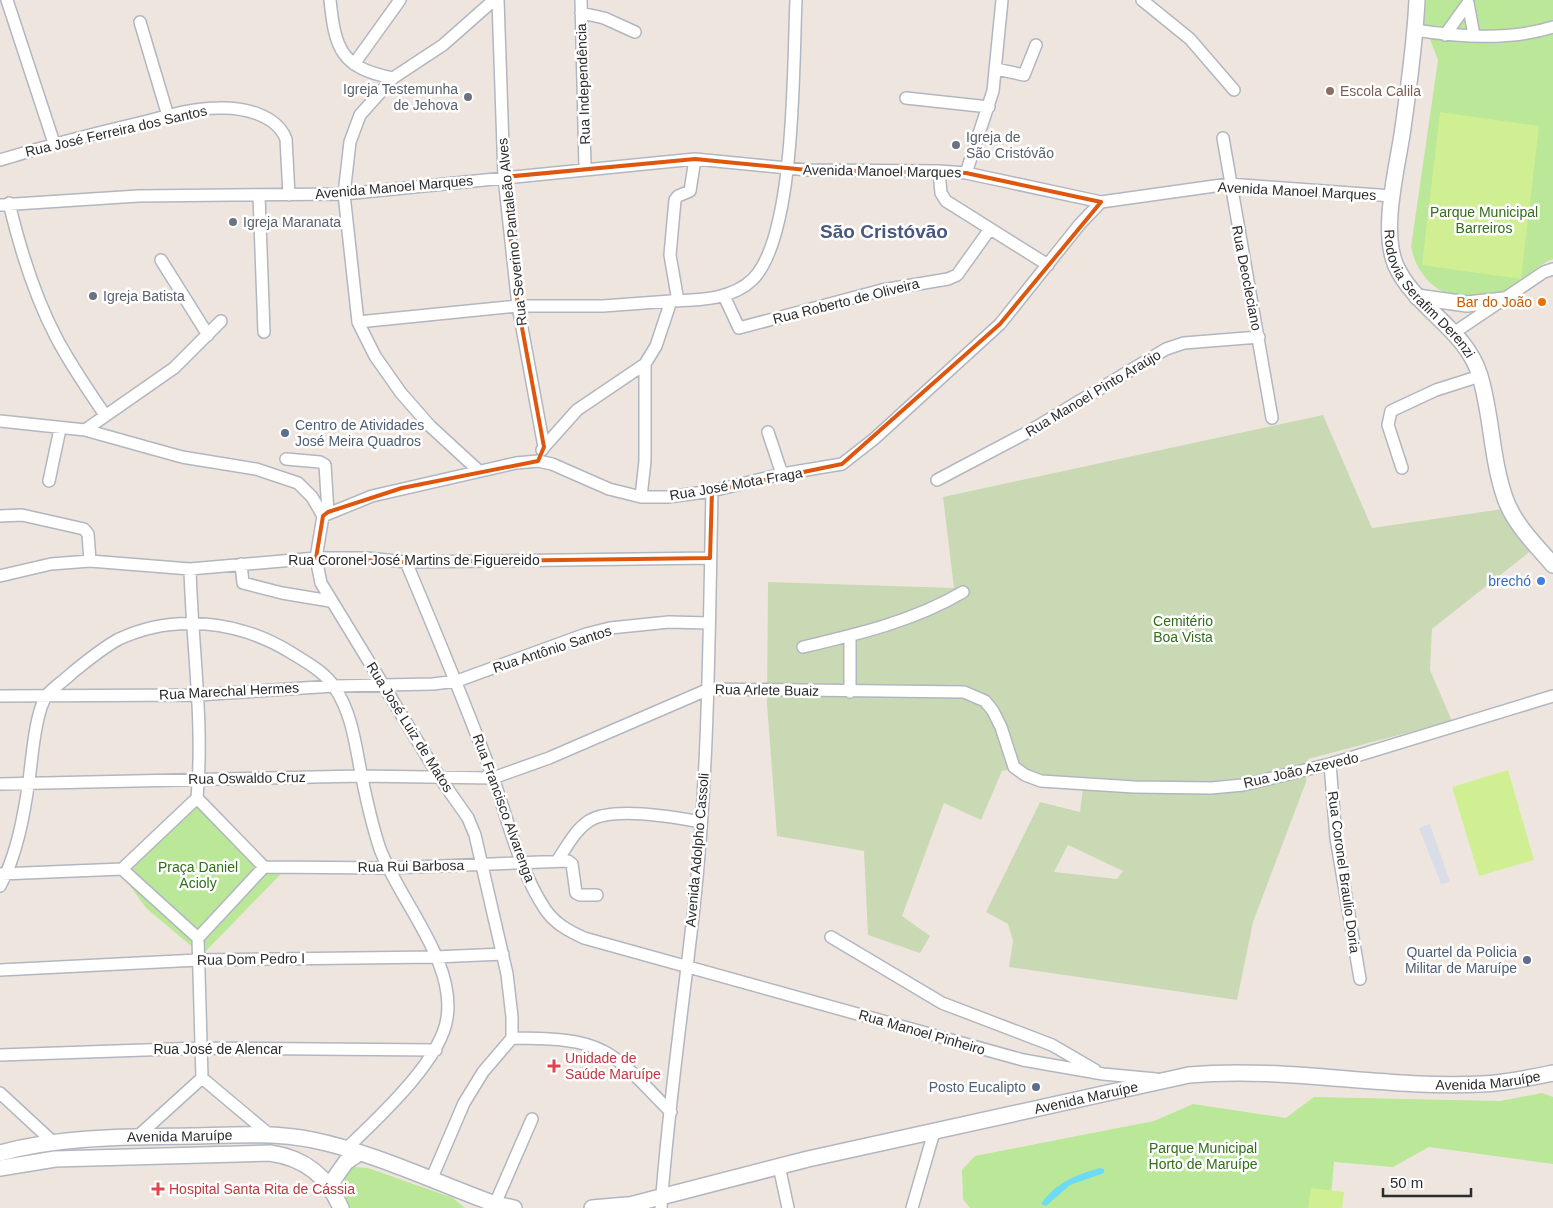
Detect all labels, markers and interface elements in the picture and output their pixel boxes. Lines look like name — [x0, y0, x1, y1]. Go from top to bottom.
street label: Rua Independência — [573, 23, 593, 145]
place label: Igreja Testemunha de Jehova — [343, 81, 458, 113]
place label: Escola Calila — [1340, 83, 1421, 99]
marker: Escola Calila — [1324, 85, 1336, 97]
marker: Igreja Testemunha de Jehova — [462, 91, 474, 103]
street label: Rua José Ferreira dos Santos — [24, 102, 208, 160]
place label: Igreja de São Cristóvão — [966, 129, 1054, 161]
street label: Rua Severino Pantaleão Alves — [494, 137, 530, 327]
marker: Igreja de São Cristóvão — [950, 139, 962, 151]
street label: Avenida Manoel Marques — [803, 162, 961, 180]
street label: Avenida Manoel Marques — [314, 172, 474, 202]
street label: Avenida Manoel Marques — [1217, 179, 1377, 203]
park label: Parque Municipal Barreiros — [1430, 204, 1538, 236]
place label: Igreja Maranata — [243, 214, 341, 230]
marker: Igreja Maranata — [227, 216, 239, 228]
district label: São Cristóvão — [820, 221, 948, 242]
street label: Rua Deocleciano — [1229, 224, 1265, 332]
street label: Rodovia Serafim Derenzi — [1381, 229, 1478, 361]
street label: Rua Roberto de Oliveira — [771, 275, 921, 327]
place label: Igreja Batista — [103, 288, 185, 304]
marker: Igreja Batista — [87, 290, 99, 302]
place label: Bar do João — [1457, 294, 1532, 310]
marker: Bar do João — [1536, 296, 1548, 308]
street label: Rua Manoel Pinto Araújo — [1023, 346, 1164, 440]
place label: Centro de Atividades José Meira Quadros — [295, 417, 424, 449]
marker: Centro de Atividades José Meira Quadros — [279, 427, 291, 439]
street label: Rua José Mota Fraga — [668, 464, 804, 504]
street label: Rua Coronel José Martins de Figuereido — [288, 552, 540, 568]
place label: brechó — [1488, 573, 1531, 589]
marker: brechó — [1535, 575, 1547, 587]
park label: Cemitério Boa Vista — [1153, 613, 1213, 645]
street label: Rua Antônio Santos — [491, 622, 613, 676]
street label: Rua José Luiz de Matos — [363, 659, 457, 795]
street label: Rua Marechal Hermes — [159, 679, 299, 703]
street label: Rua Arlete Buaiz — [715, 681, 819, 699]
street label: Rua Francisco Alvarenga — [470, 732, 538, 884]
street label: Rua João Azevedo — [1242, 749, 1360, 791]
street label: Rua Oswaldo Cruz — [188, 769, 306, 787]
street label: Avenida Adolpho Cassoli — [682, 772, 712, 928]
street label: Rua Coronel Braulio Doria — [1325, 790, 1363, 954]
street label: Rua Rui Barbosa — [358, 857, 465, 875]
park label: Praça Daniel Acioly — [158, 859, 238, 891]
place label: Quartel da Policia Militar de Maruípe — [1405, 944, 1517, 976]
street label: Rua Dom Pedro I — [197, 950, 305, 968]
marker: Quartel da Policia Militar de Maruípe — [1521, 954, 1533, 966]
street label: Rua Manoel Pinheiro — [857, 1006, 987, 1058]
street label: Rua José de Alencar — [153, 1041, 283, 1057]
place label: Unidade de Saúde Maruípe — [565, 1050, 661, 1082]
marker: Unidade de Saúde Maruípe — [547, 1059, 561, 1073]
street label: Avenida Maruípe — [1435, 1068, 1542, 1093]
street label: Avenida Maruípe — [1033, 1078, 1140, 1117]
place label: Posto Eucalipto — [929, 1079, 1026, 1095]
marker: Posto Eucalipto — [1030, 1081, 1042, 1093]
street label: Avenida Maruípe — [127, 1127, 233, 1145]
park label: Parque Municipal Horto de Maruípe — [1149, 1140, 1258, 1172]
scale bar — [1383, 1166, 1470, 1198]
text: 50 m — [1390, 1174, 1423, 1191]
place label: Hospital Santa Rita de Cássia — [169, 1181, 355, 1197]
marker: Hospital Santa Rita de Cássia — [151, 1182, 165, 1196]

